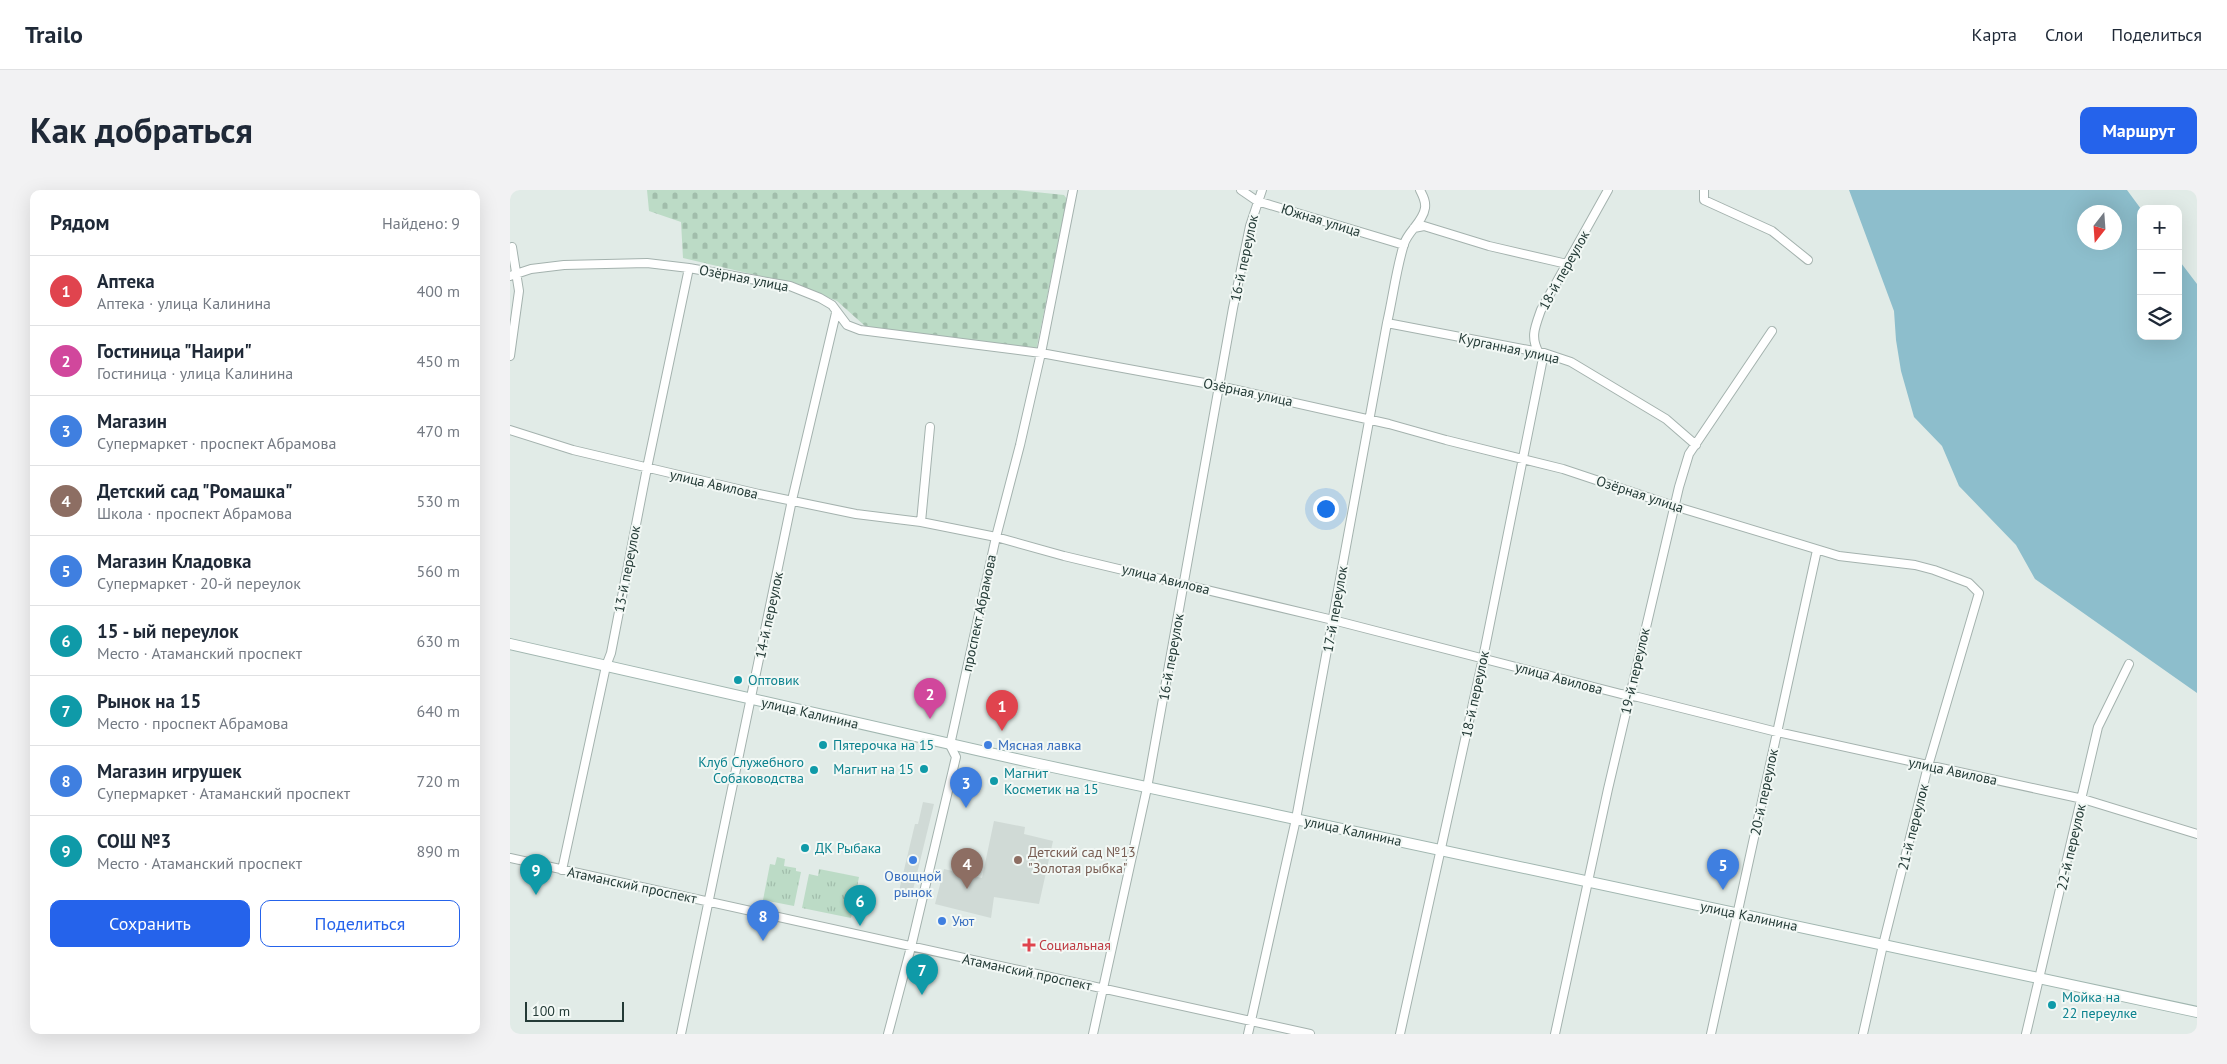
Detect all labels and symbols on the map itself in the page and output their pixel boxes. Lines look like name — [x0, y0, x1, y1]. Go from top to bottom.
street label: Южная улица — [1279, 199, 1363, 241]
north arrow — [2077, 205, 2122, 250]
street label: 16-й переулок — [1226, 213, 1262, 303]
street label: 18-й переулок — [1535, 227, 1593, 313]
street label: Озёрная улица — [698, 260, 790, 296]
street label: Курганная улица — [1457, 329, 1561, 368]
street label: Озёрная улица — [1202, 374, 1294, 410]
street label: улица Авилова — [668, 465, 760, 503]
street label: Озёрная улица — [1594, 471, 1686, 517]
your location — [1313, 496, 1339, 522]
street label: 13-й переулок — [610, 524, 644, 614]
street label: проспект Абрамова — [958, 553, 1000, 673]
street label: улица Авилова — [1120, 559, 1212, 599]
street label: 17-й переулок — [1319, 564, 1352, 654]
street label: 14-й переулок — [751, 570, 787, 660]
street label: 16-й переулок — [1154, 612, 1188, 702]
street label: 19-й переулок — [1616, 626, 1654, 716]
street label: 18-й переулок — [1457, 649, 1493, 739]
street label: улица Авилова — [1513, 658, 1605, 698]
place label: Оптовик — [748, 671, 800, 689]
marker: Оптовик — [732, 674, 744, 686]
pin: 2 — [914, 678, 946, 719]
pin: 1 — [986, 690, 1018, 731]
street label: улица Калинина — [760, 693, 860, 733]
place label: Пятерочка на 15 — [833, 736, 934, 754]
place label: Мясная лавка — [998, 736, 1082, 754]
marker: Пятерочка на 15 — [817, 739, 829, 751]
marker: Мясная лавка — [982, 739, 994, 751]
street label: 20-й переулок — [1746, 747, 1782, 837]
place label: Клуб Служебного Собаководства — [698, 753, 804, 787]
street label: улица Авилова — [1907, 753, 1999, 789]
place label: Магнит на 15 — [833, 760, 914, 778]
marker: Магнит на 15 — [918, 763, 930, 775]
marker: Клуб Служебного Собаководства — [808, 764, 820, 776]
place label: Магнит Косметик на 15 — [1004, 764, 1099, 798]
pin: 3 — [950, 767, 982, 808]
marker: Магнит Косметик на 15 — [988, 775, 1000, 787]
street label: 21-й переулок — [1894, 782, 1932, 872]
street label: 22-й переулок — [2052, 802, 2090, 892]
street label: улица Калинина — [1303, 812, 1403, 850]
place label: ДК Рыбака — [815, 839, 881, 857]
marker: ДК Рыбака — [799, 842, 811, 854]
place label: Детский сад №13 "Золотая рыбка" — [1028, 843, 1136, 877]
pin: 4 — [951, 848, 983, 889]
pin: 5 — [1707, 849, 1739, 890]
pin: 9 — [520, 854, 552, 895]
marker: Овощной рынок — [907, 854, 919, 866]
marker: Детский сад №13 "Золотая рыбка" — [1012, 854, 1024, 866]
street label: Атаманский проспект — [566, 863, 699, 908]
place label: Овощной рынок — [884, 867, 942, 901]
pin: 6 — [844, 885, 876, 926]
street label: улица Калинина — [1699, 897, 1799, 935]
pin: 8 — [747, 900, 779, 941]
place label: Уют — [952, 912, 975, 930]
marker: Уют — [936, 915, 948, 927]
place label: Социальная — [1039, 936, 1111, 954]
marker: Социальная — [1023, 939, 1035, 951]
street label: Атаманский проспект — [961, 950, 1094, 995]
pin: 7 — [906, 954, 938, 995]
place label: Мойка на 22 переулке — [2062, 988, 2137, 1022]
scale bar — [525, 999, 624, 1022]
marker: Мойка на 22 переулке — [2046, 999, 2058, 1011]

